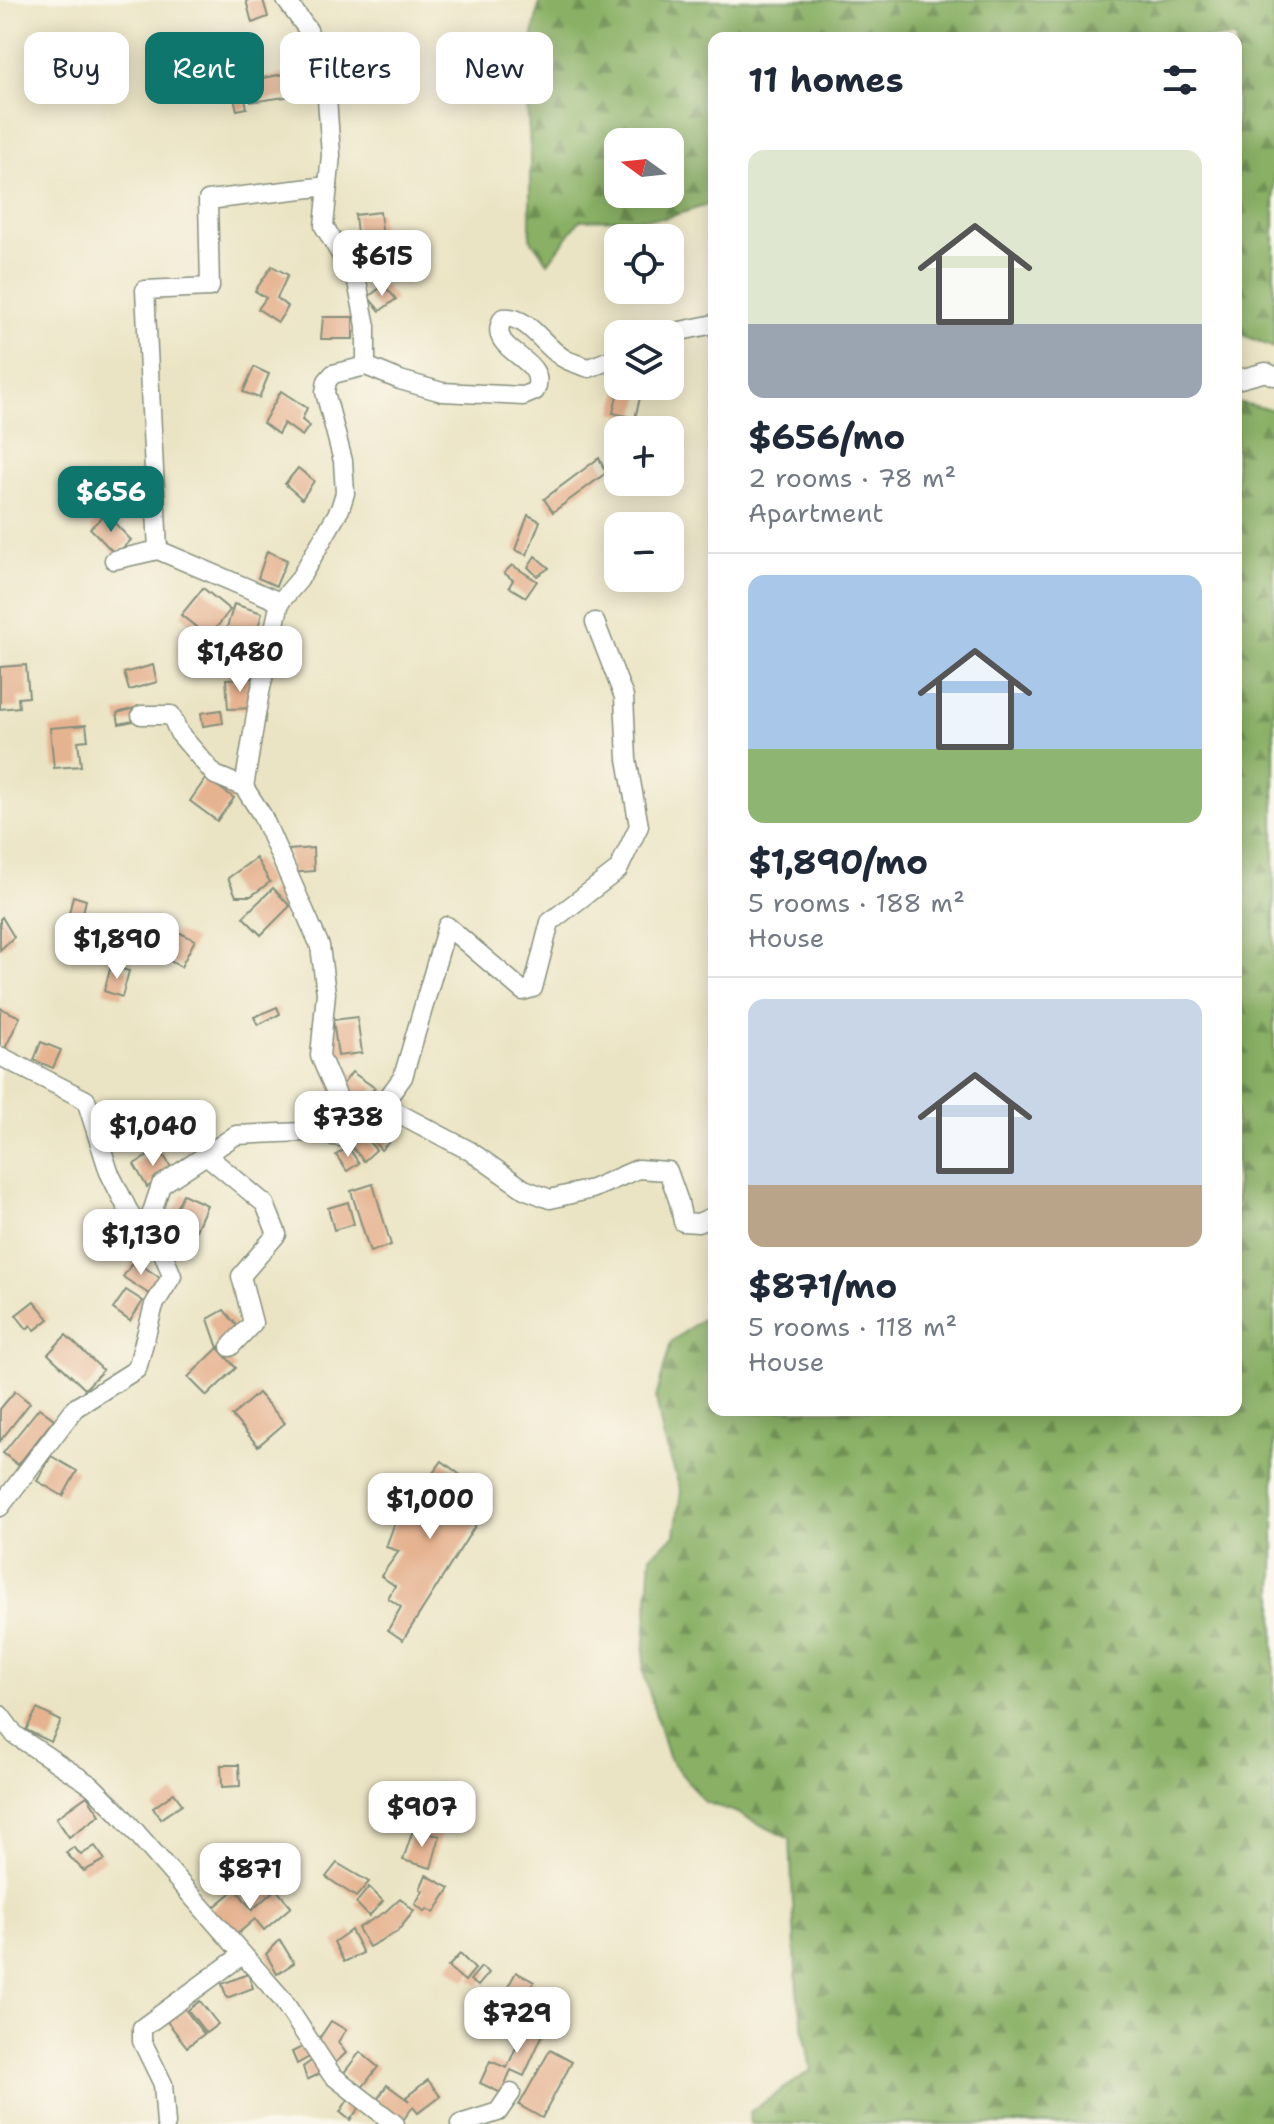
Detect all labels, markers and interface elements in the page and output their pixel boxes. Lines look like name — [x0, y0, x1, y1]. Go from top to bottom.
chip: Buy — [24, 32, 129, 104]
chip: Rent — [145, 32, 264, 104]
chip: Filters — [280, 32, 420, 104]
chip: New — [436, 32, 553, 104]
text: 11 homes — [748, 57, 904, 103]
icon: filters — [1158, 58, 1202, 102]
north arrow — [604, 128, 684, 208]
map controls — [604, 128, 684, 592]
icon: home — [903, 202, 1047, 346]
button: locate — [604, 224, 684, 304]
pin: $615 — [335, 230, 429, 298]
text: $615 — [351, 238, 413, 273]
button: layers — [604, 320, 684, 400]
text: $656/mo — [748, 414, 905, 460]
button: + — [604, 416, 684, 496]
text: 2 rooms · 78 m² — [748, 460, 956, 495]
pin: $656 — [64, 466, 158, 534]
text: $656 — [76, 474, 146, 509]
text: Apartment — [748, 495, 884, 530]
button: − — [604, 512, 684, 592]
pin: $1,480 — [175, 626, 305, 694]
icon: home — [903, 627, 1047, 771]
text: $1,480 — [196, 634, 284, 669]
text: $1,890/mo — [748, 839, 928, 885]
text: 5 rooms · 188 m² — [748, 885, 965, 920]
pin: $1,890 — [52, 913, 182, 981]
text: House — [748, 920, 824, 955]
text: $1,890 — [73, 921, 161, 956]
icon: home — [903, 1051, 1047, 1195]
pin: $738 — [301, 1091, 395, 1159]
text: $738 — [313, 1099, 383, 1134]
pin: $1,040 — [88, 1100, 218, 1168]
text: $1,040 — [109, 1108, 197, 1143]
pin: $1,130 — [76, 1209, 206, 1277]
text: $1,130 — [101, 1217, 181, 1252]
text: $871/mo — [748, 1263, 897, 1309]
text: 5 rooms · 118 m² — [748, 1309, 957, 1344]
text: House — [748, 1344, 824, 1379]
pin: $1,000 — [365, 1473, 495, 1541]
text: $1,000 — [386, 1481, 474, 1516]
pin: $907 — [375, 1781, 469, 1849]
text: $907 — [387, 1789, 457, 1824]
pin: $871 — [203, 1843, 297, 1911]
text: $871 — [218, 1851, 282, 1886]
pin: $729 — [470, 1987, 564, 2055]
text: $729 — [482, 1995, 552, 2030]

